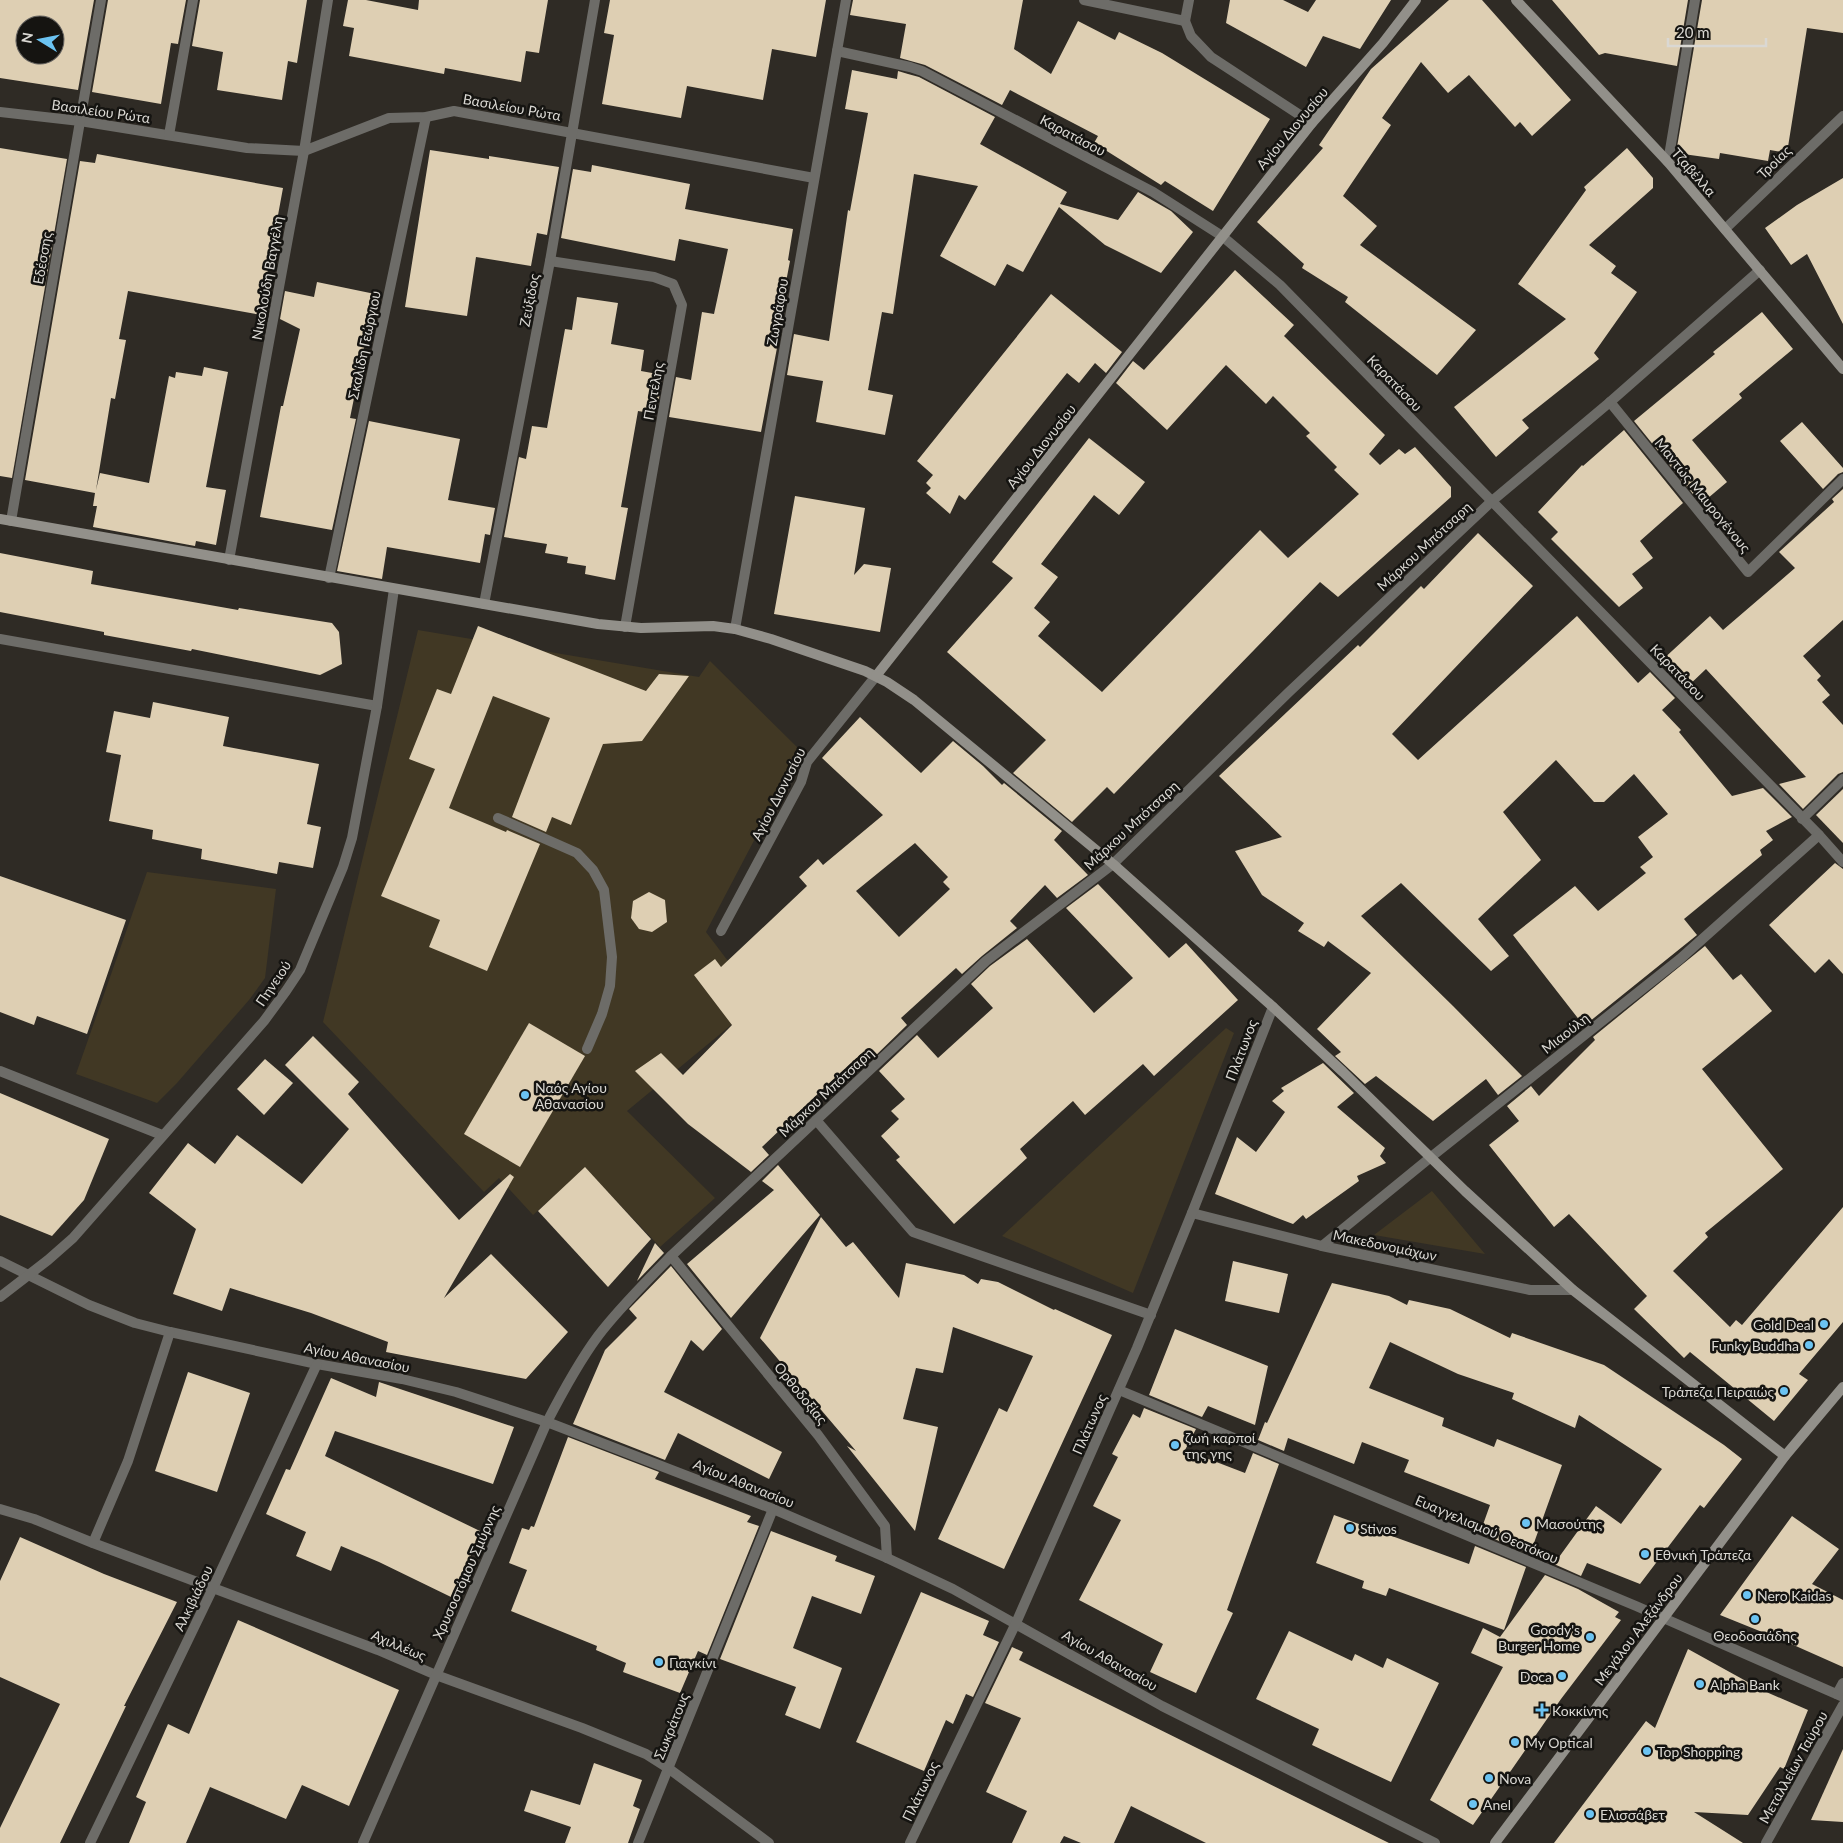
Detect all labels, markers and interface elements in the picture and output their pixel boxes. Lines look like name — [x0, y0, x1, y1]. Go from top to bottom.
north arrow — [15, 15, 65, 65]
scale bar — [1668, 15, 1766, 47]
text: 20 m — [1676, 23, 1710, 41]
text: N — [17, 31, 36, 44]
street label: Αγίου Διονυσίου — [1253, 83, 1331, 173]
street label: Βασιλείου Ρώτα — [462, 90, 563, 124]
street label: Βασιλείου Ρώτα — [51, 96, 152, 126]
street label: Καρατάσου — [1037, 111, 1109, 159]
street label: Τροίας — [1753, 141, 1795, 182]
street label: Τζαβέλλα — [1668, 144, 1720, 200]
street label: Νικολούδη Βαγγέλη — [248, 215, 286, 341]
street label: Εδέσσης — [29, 230, 55, 286]
street label: Ζεύξιδος — [516, 272, 543, 328]
street label: Ζωγράφου — [763, 277, 791, 347]
street label: Σκαλίδη Γεώργιου — [344, 289, 384, 401]
street label: Καρατάσου — [1364, 351, 1426, 415]
street label: Πεντέλης — [640, 360, 667, 421]
street label: Αγίου Διονυσίου — [1003, 400, 1079, 492]
street label: Μαντώς Μαυρογένους — [1652, 434, 1755, 556]
street label: Μάρκου Μπότσαρη — [1373, 498, 1475, 594]
street label: Καρατάσου — [1647, 640, 1709, 704]
street label: Αγίου Διονυσίου — [747, 745, 809, 843]
street label: Μάρκου Μπότσαρη — [1080, 777, 1182, 873]
street label: Πηνειού — [252, 957, 294, 1009]
street label: Μιαούλη — [1538, 1009, 1592, 1057]
street label: Πλάτωνος — [1222, 1016, 1261, 1083]
street label: Μάρκου Μπότσαρη — [775, 1044, 877, 1140]
place label: Ναός Αγίου Αθανασίου — [535, 1079, 607, 1112]
marker: Ναός Αγίου Αθανασίου — [519, 1089, 531, 1101]
street label: Μακεδονομάχων — [1332, 1226, 1438, 1264]
place label: Gold Deal — [1753, 1316, 1814, 1333]
marker: Gold Deal — [1818, 1318, 1830, 1330]
place label: Funky Buddha — [1711, 1337, 1799, 1354]
street label: Αγίου Αθανασίου — [303, 1338, 411, 1376]
marker: Funky Buddha — [1803, 1339, 1815, 1351]
street label: Ορθοδοξίας — [771, 1359, 831, 1428]
place label: Τράπεζα Πειραιώς — [1662, 1383, 1774, 1400]
marker: Τράπεζα Πειραιώς — [1778, 1385, 1790, 1397]
street label: Πλάτωνος — [1068, 1391, 1110, 1457]
place label: ζωή καρποί της γης — [1185, 1429, 1256, 1462]
marker: ζωή καρποί της γης — [1169, 1439, 1181, 1451]
street label: Αγίου Αθανασίου — [691, 1455, 797, 1511]
street label: Ευαγγελισμού Θεοτόκου — [1413, 1491, 1561, 1567]
street label: Χρυσοστόμου Σμύρνης — [429, 1502, 503, 1642]
place label: Μασούτης — [1536, 1515, 1603, 1532]
marker: Μασούτης — [1520, 1517, 1532, 1529]
place label: Stivos — [1360, 1520, 1397, 1537]
marker: Stivos — [1344, 1522, 1356, 1534]
place label: Εθνική Τράπεζα — [1655, 1546, 1752, 1563]
marker: Εθνική Τράπεζα — [1639, 1548, 1651, 1560]
street label: Αλκιβιάδου — [170, 1562, 216, 1634]
street label: Μεγάλου Αλεξάνδρου — [1590, 1570, 1686, 1688]
place label: Nero Kaidas — [1757, 1587, 1832, 1604]
marker: Nero Kaidas — [1741, 1589, 1753, 1601]
marker: Θεοδοσιάδης — [1749, 1613, 1761, 1625]
place label: Goody's Burger Home — [1498, 1621, 1580, 1654]
street label: Αχιλλέως — [369, 1626, 429, 1664]
street label: Αγίου Αθανασίου — [1059, 1626, 1161, 1694]
place label: Θεοδοσιάδης — [1713, 1627, 1797, 1644]
marker: Goody's Burger Home — [1584, 1631, 1596, 1643]
place label: Γιαγκίνι — [669, 1654, 716, 1671]
marker: Γιαγκίνι — [653, 1656, 665, 1668]
place label: Doca — [1520, 1668, 1552, 1685]
marker: Doca — [1556, 1670, 1568, 1682]
place label: Alpha Bank — [1710, 1676, 1781, 1693]
marker: Alpha Bank — [1694, 1678, 1706, 1690]
street label: Σωκράτους — [650, 1690, 692, 1762]
place label: Κοκκίνης — [1552, 1702, 1609, 1719]
marker: Κοκκίνης — [1536, 1704, 1548, 1716]
street label: Μεταλλείων Ταύρου — [1755, 1708, 1831, 1826]
place label: My Optical — [1525, 1734, 1593, 1751]
marker: My Optical — [1509, 1736, 1521, 1748]
place label: Top Shopping — [1657, 1743, 1740, 1760]
marker: Top Shopping — [1641, 1745, 1653, 1757]
street label: Πλάτωνος — [898, 1758, 942, 1824]
place label: Nova — [1499, 1770, 1531, 1787]
marker: Nova — [1483, 1772, 1495, 1784]
place label: Anel — [1483, 1796, 1511, 1813]
marker: Anel — [1467, 1798, 1479, 1810]
place label: Ελισσάβετ — [1600, 1806, 1665, 1823]
marker: Ελισσάβετ — [1584, 1808, 1596, 1820]

